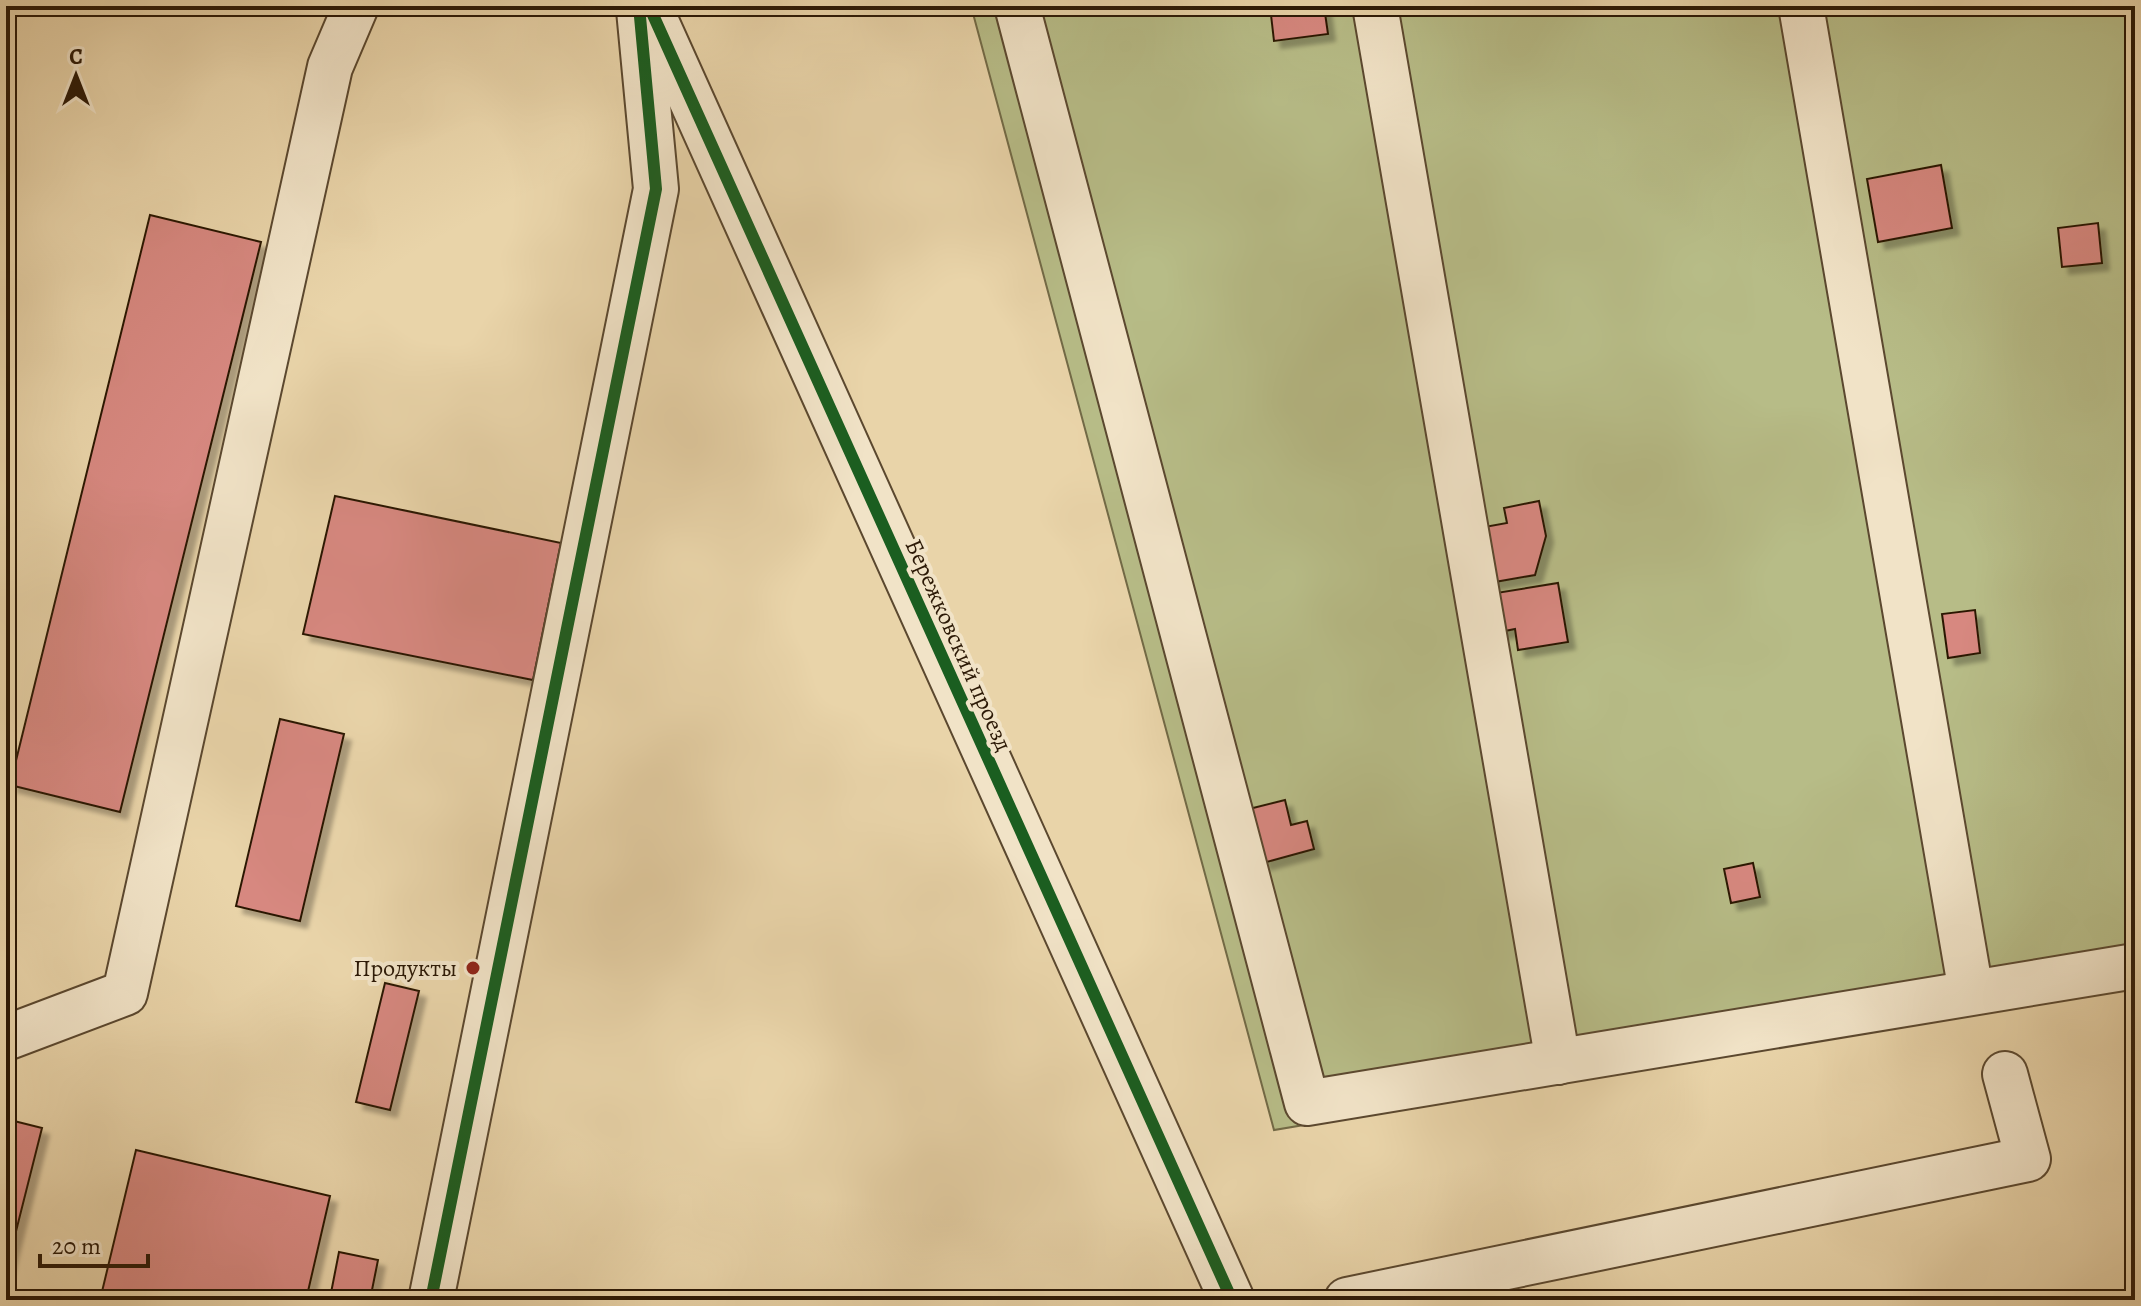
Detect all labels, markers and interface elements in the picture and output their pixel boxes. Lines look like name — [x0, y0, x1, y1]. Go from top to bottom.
north arrow — [36, 36, 116, 116]
text: С — [69, 42, 83, 72]
street label: Бережковский проезд — [898, 534, 1020, 756]
place label: Продукты — [353, 952, 457, 984]
marker: Продукты — [464, 959, 482, 977]
scale bar — [40, 1218, 148, 1268]
text: 20 m — [52, 1230, 101, 1262]

